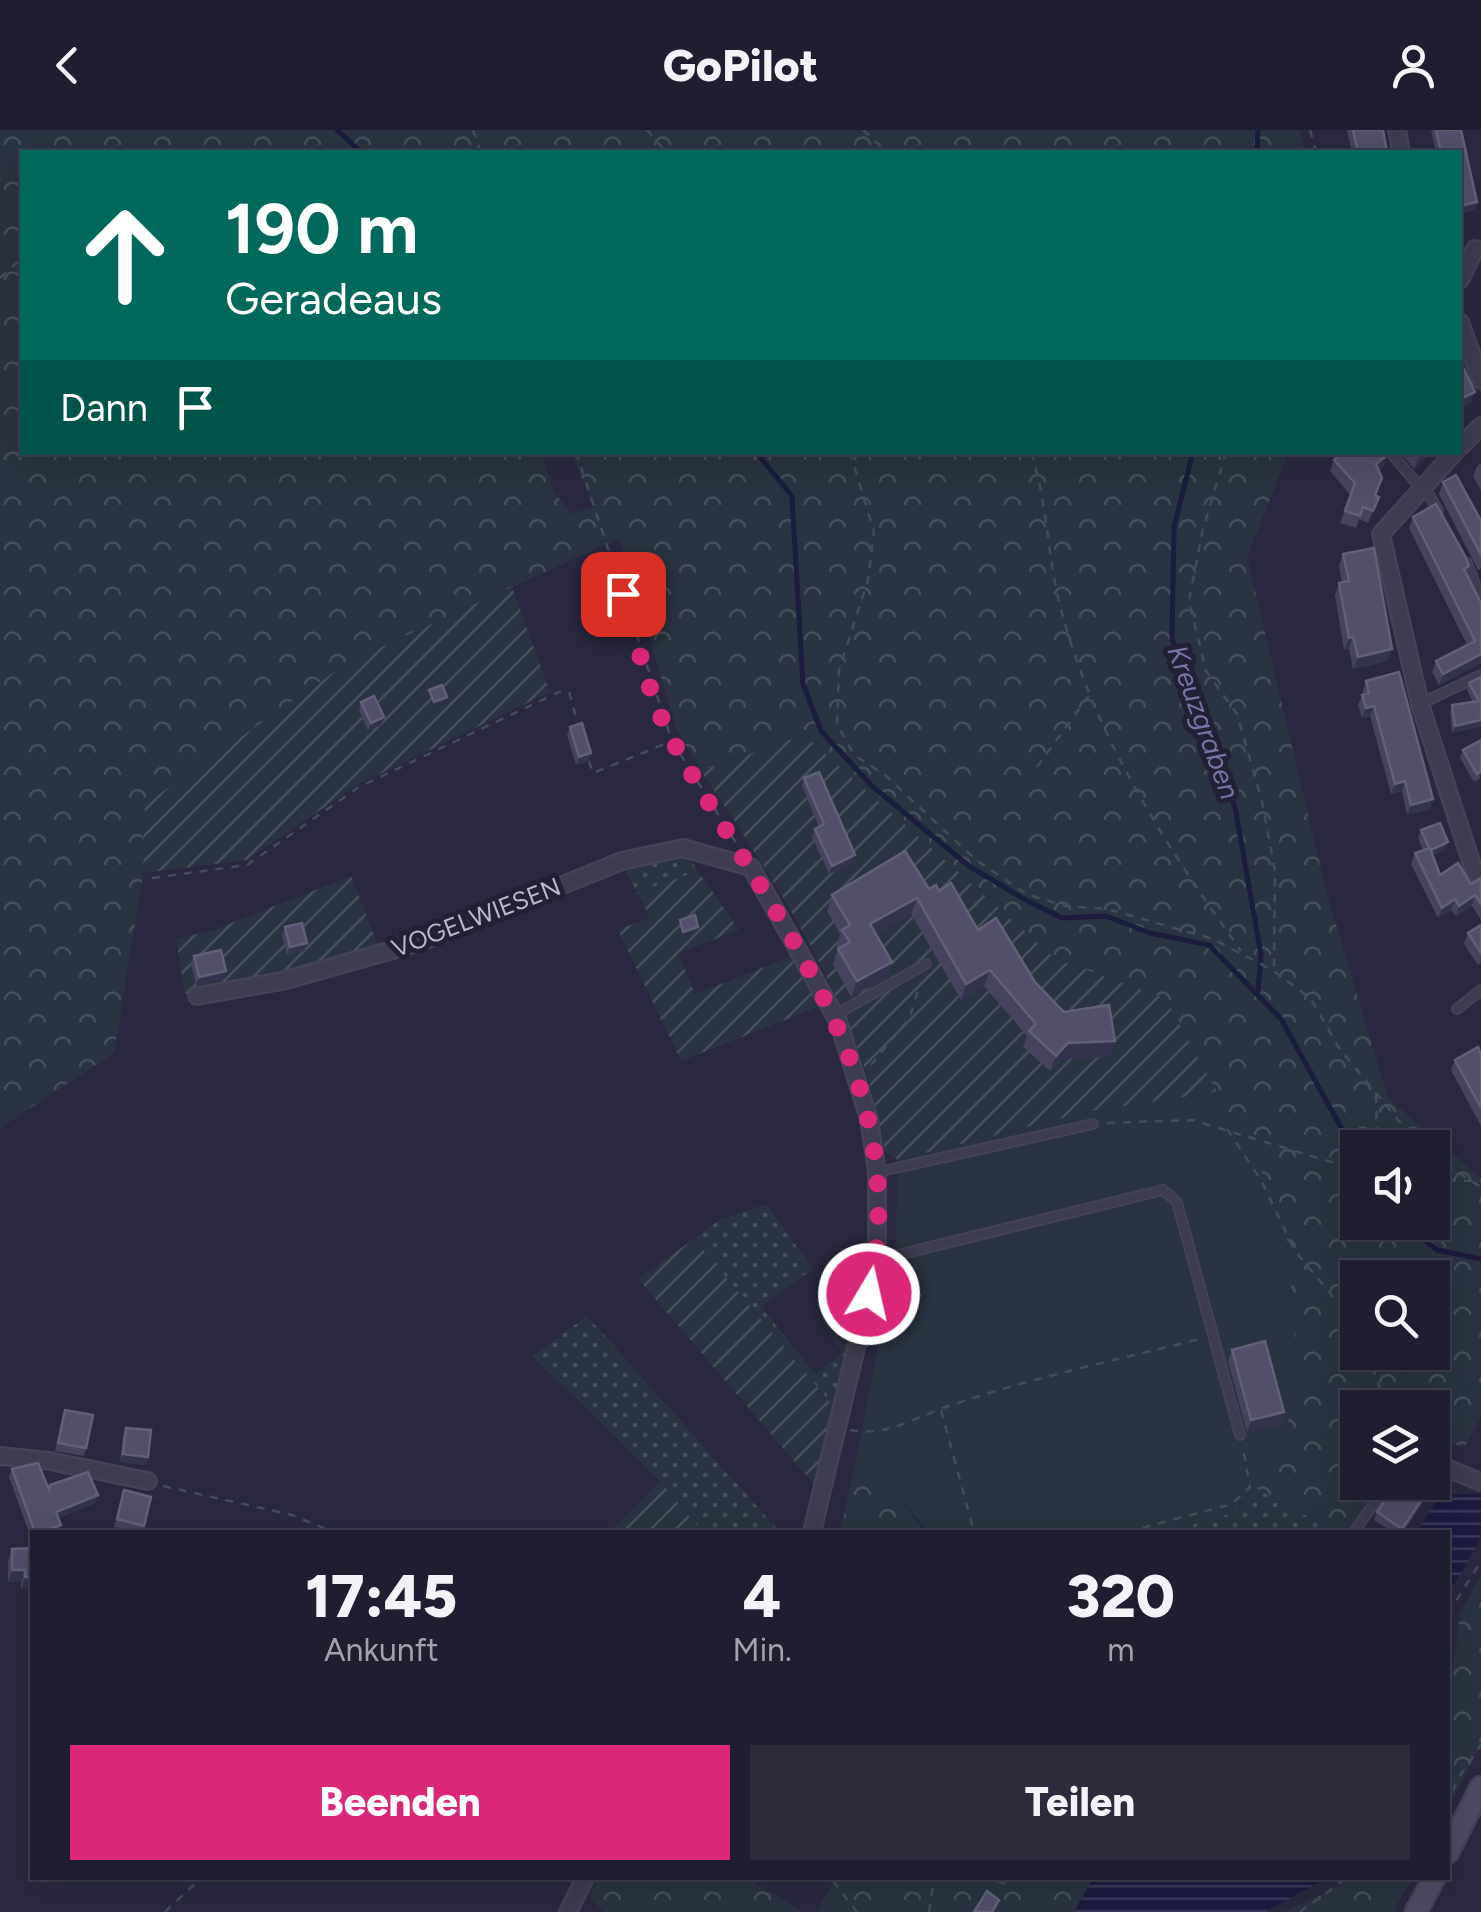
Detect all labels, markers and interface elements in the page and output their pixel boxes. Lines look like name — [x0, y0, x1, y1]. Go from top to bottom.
icon: back — [40, 38, 95, 93]
text: GoPilot — [663, 38, 818, 92]
icon: person — [1386, 38, 1441, 93]
text: 190 m — [225, 186, 418, 271]
icon: ahead — [60, 190, 190, 320]
text: Geradeaus — [225, 271, 442, 325]
icon: arrive — [168, 380, 223, 435]
text: Dann — [60, 385, 148, 431]
pin — [581, 552, 666, 637]
icon: arrive — [596, 567, 651, 622]
water label: Kreuzgraben — [1160, 641, 1248, 803]
street label: VOGELWIESEN — [387, 871, 565, 963]
map controls — [1340, 1130, 1450, 1500]
button: sound — [1340, 1130, 1450, 1240]
position arrow — [817, 1242, 921, 1346]
button: search — [1340, 1260, 1450, 1370]
button: layers — [1340, 1390, 1450, 1500]
text: 17:45 — [305, 1560, 457, 1632]
text: 4 — [743, 1560, 781, 1632]
text: 320 — [1067, 1560, 1175, 1632]
text: Ankunft — [324, 1631, 439, 1669]
text: Min. — [733, 1631, 792, 1669]
text: m — [1107, 1631, 1134, 1669]
button: Beenden — [70, 1745, 730, 1860]
button: Teilen — [750, 1745, 1410, 1860]

